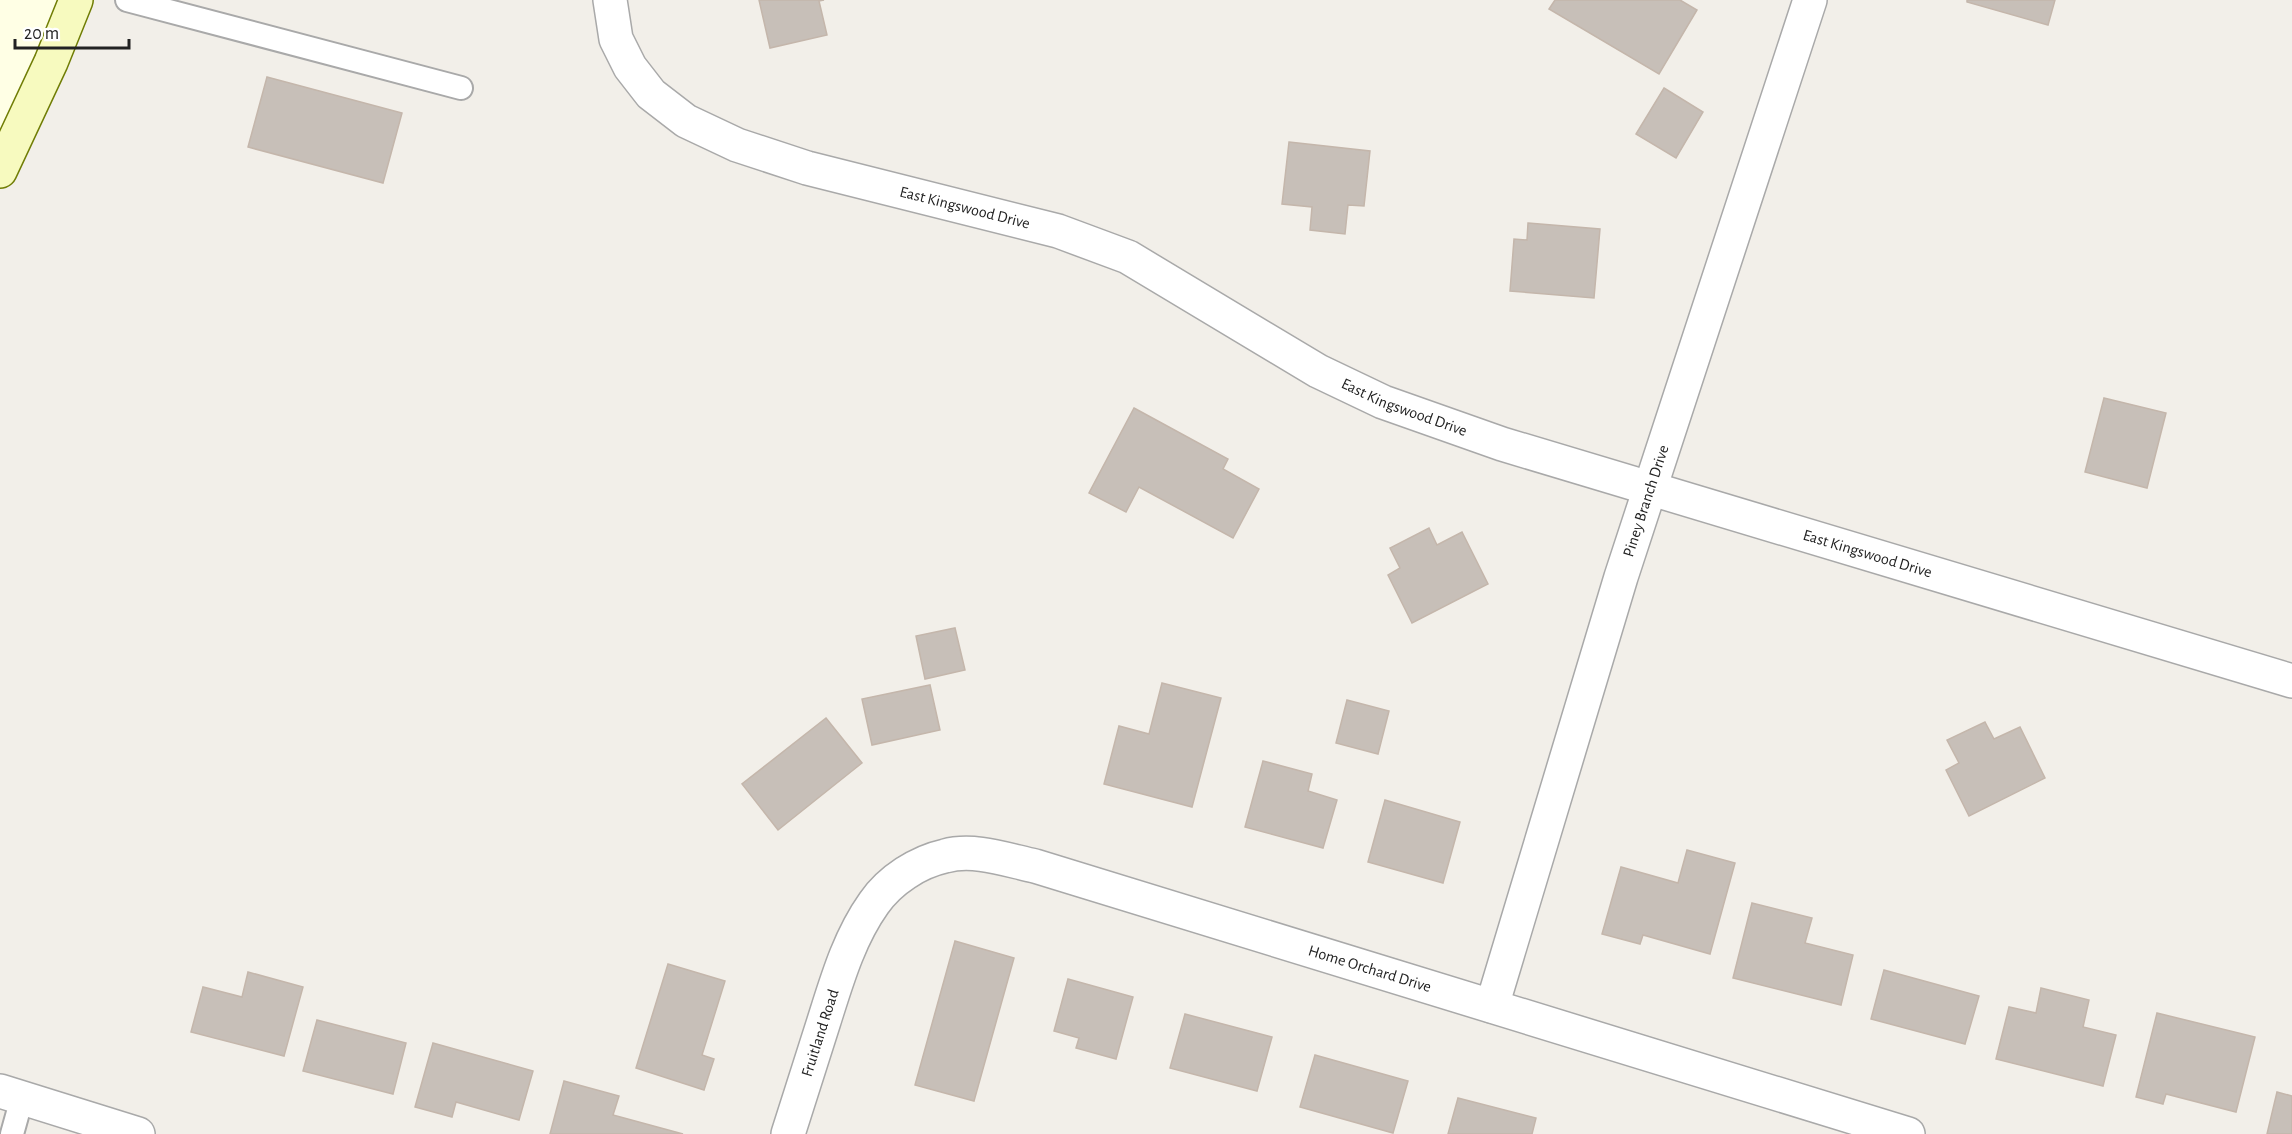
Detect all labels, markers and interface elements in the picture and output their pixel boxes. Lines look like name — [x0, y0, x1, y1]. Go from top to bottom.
scale bar — [15, 12, 129, 50]
text: 20 m — [24, 25, 59, 43]
street label: East Kingswood Drive — [898, 184, 1032, 232]
street label: East Kingswood Drive — [1339, 375, 1469, 439]
street label: Piney Branch Drive — [1620, 443, 1672, 559]
street label: East Kingswood Drive — [1801, 527, 1934, 580]
street label: Home Orchard Drive — [1306, 942, 1433, 995]
street label: Fruitland Road — [799, 987, 842, 1079]

